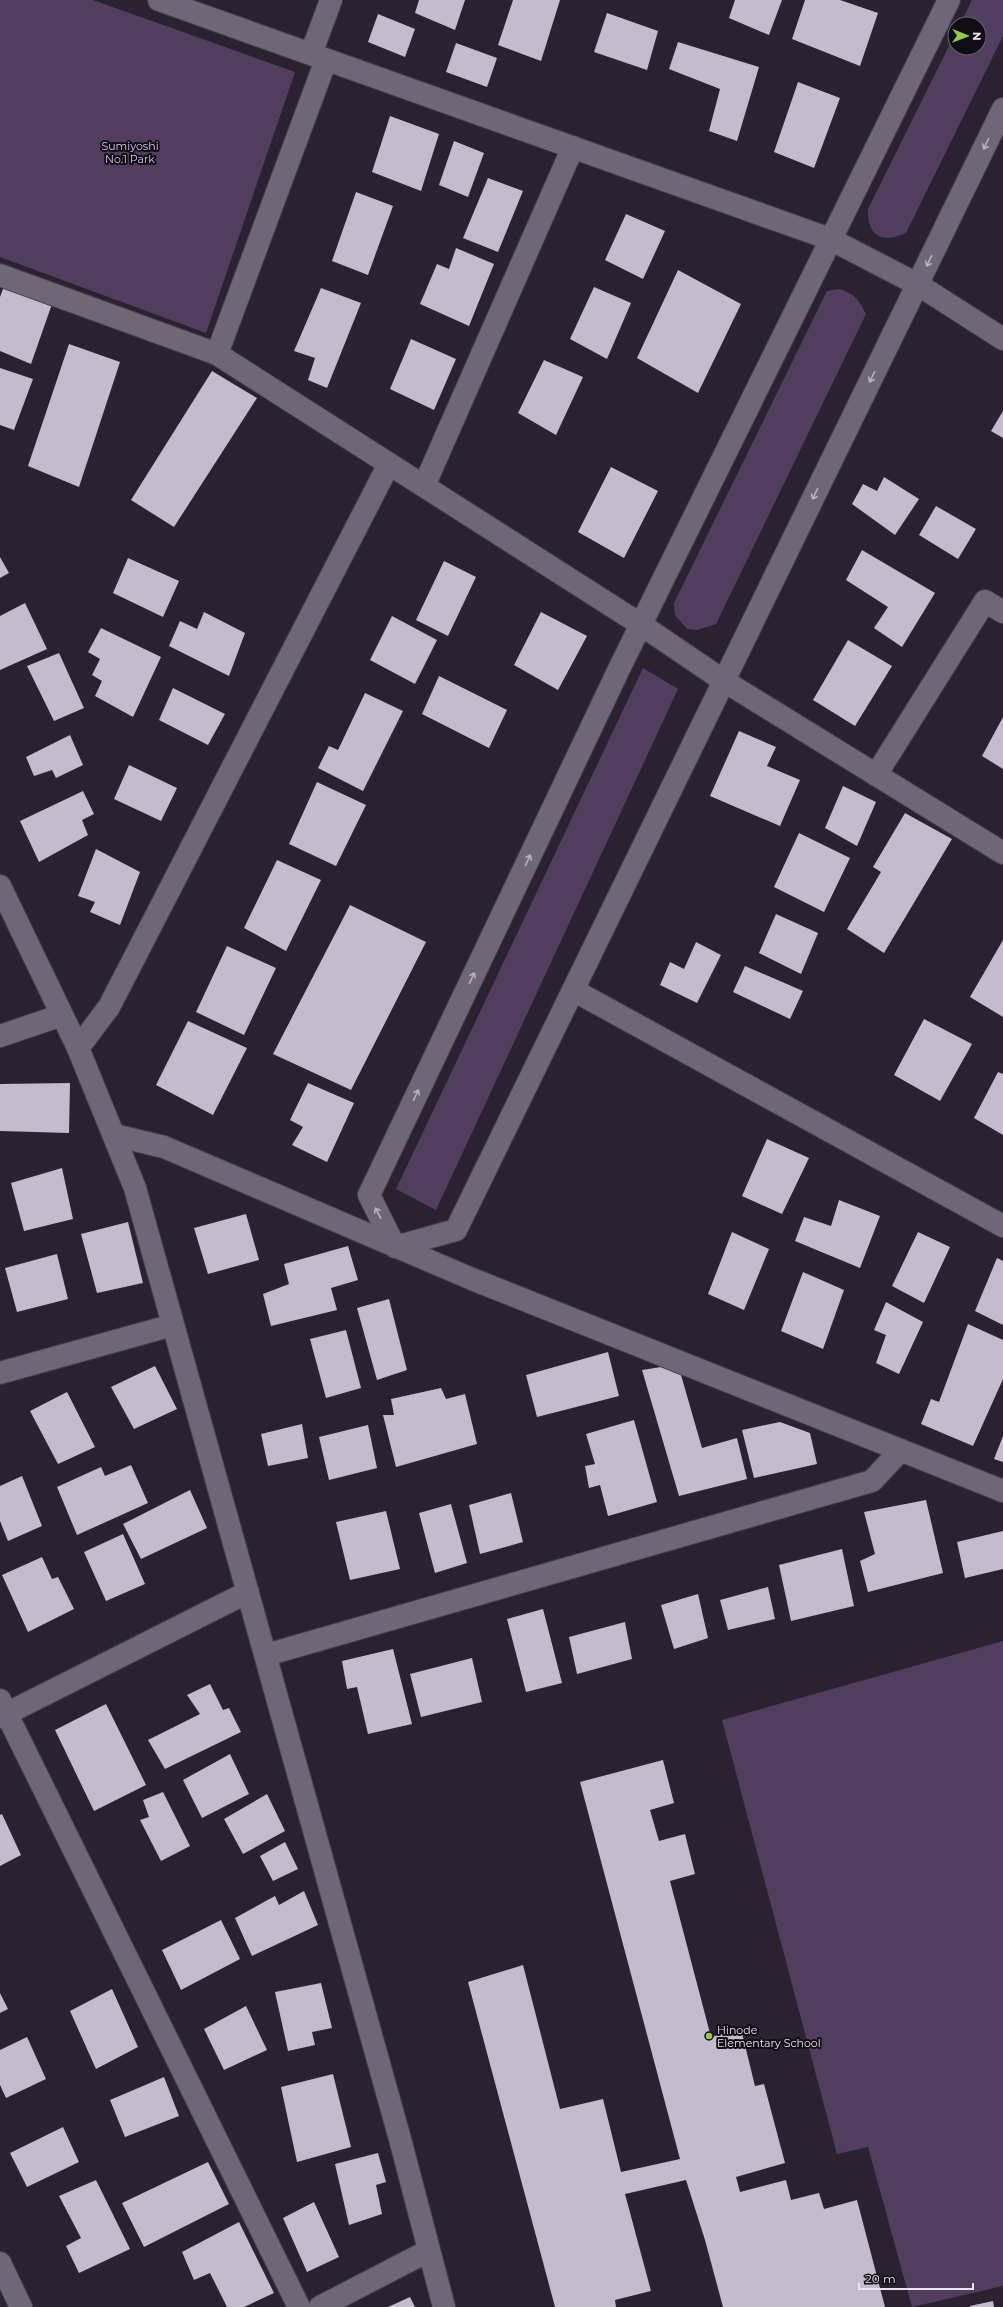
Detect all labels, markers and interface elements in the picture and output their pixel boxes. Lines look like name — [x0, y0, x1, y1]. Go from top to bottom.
north arrow — [947, 16, 987, 56]
text: N — [970, 32, 984, 41]
one-way arrow — [982, 137, 989, 149]
park label: Sumiyoshi No.1 Park — [101, 139, 159, 166]
one-way arrow — [925, 254, 932, 266]
one-way arrow — [868, 371, 875, 383]
one-way arrow — [811, 488, 818, 500]
one-way arrow — [525, 855, 532, 867]
one-way arrow — [469, 972, 476, 984]
one-way arrow — [413, 1090, 420, 1102]
one-way arrow — [374, 1207, 381, 1219]
place label: Hinode Elementary School — [717, 2023, 821, 2050]
marker: Hinode Elementary School — [704, 2031, 714, 2041]
scale bar — [859, 2265, 973, 2291]
text: 20 m — [865, 2271, 896, 2286]

